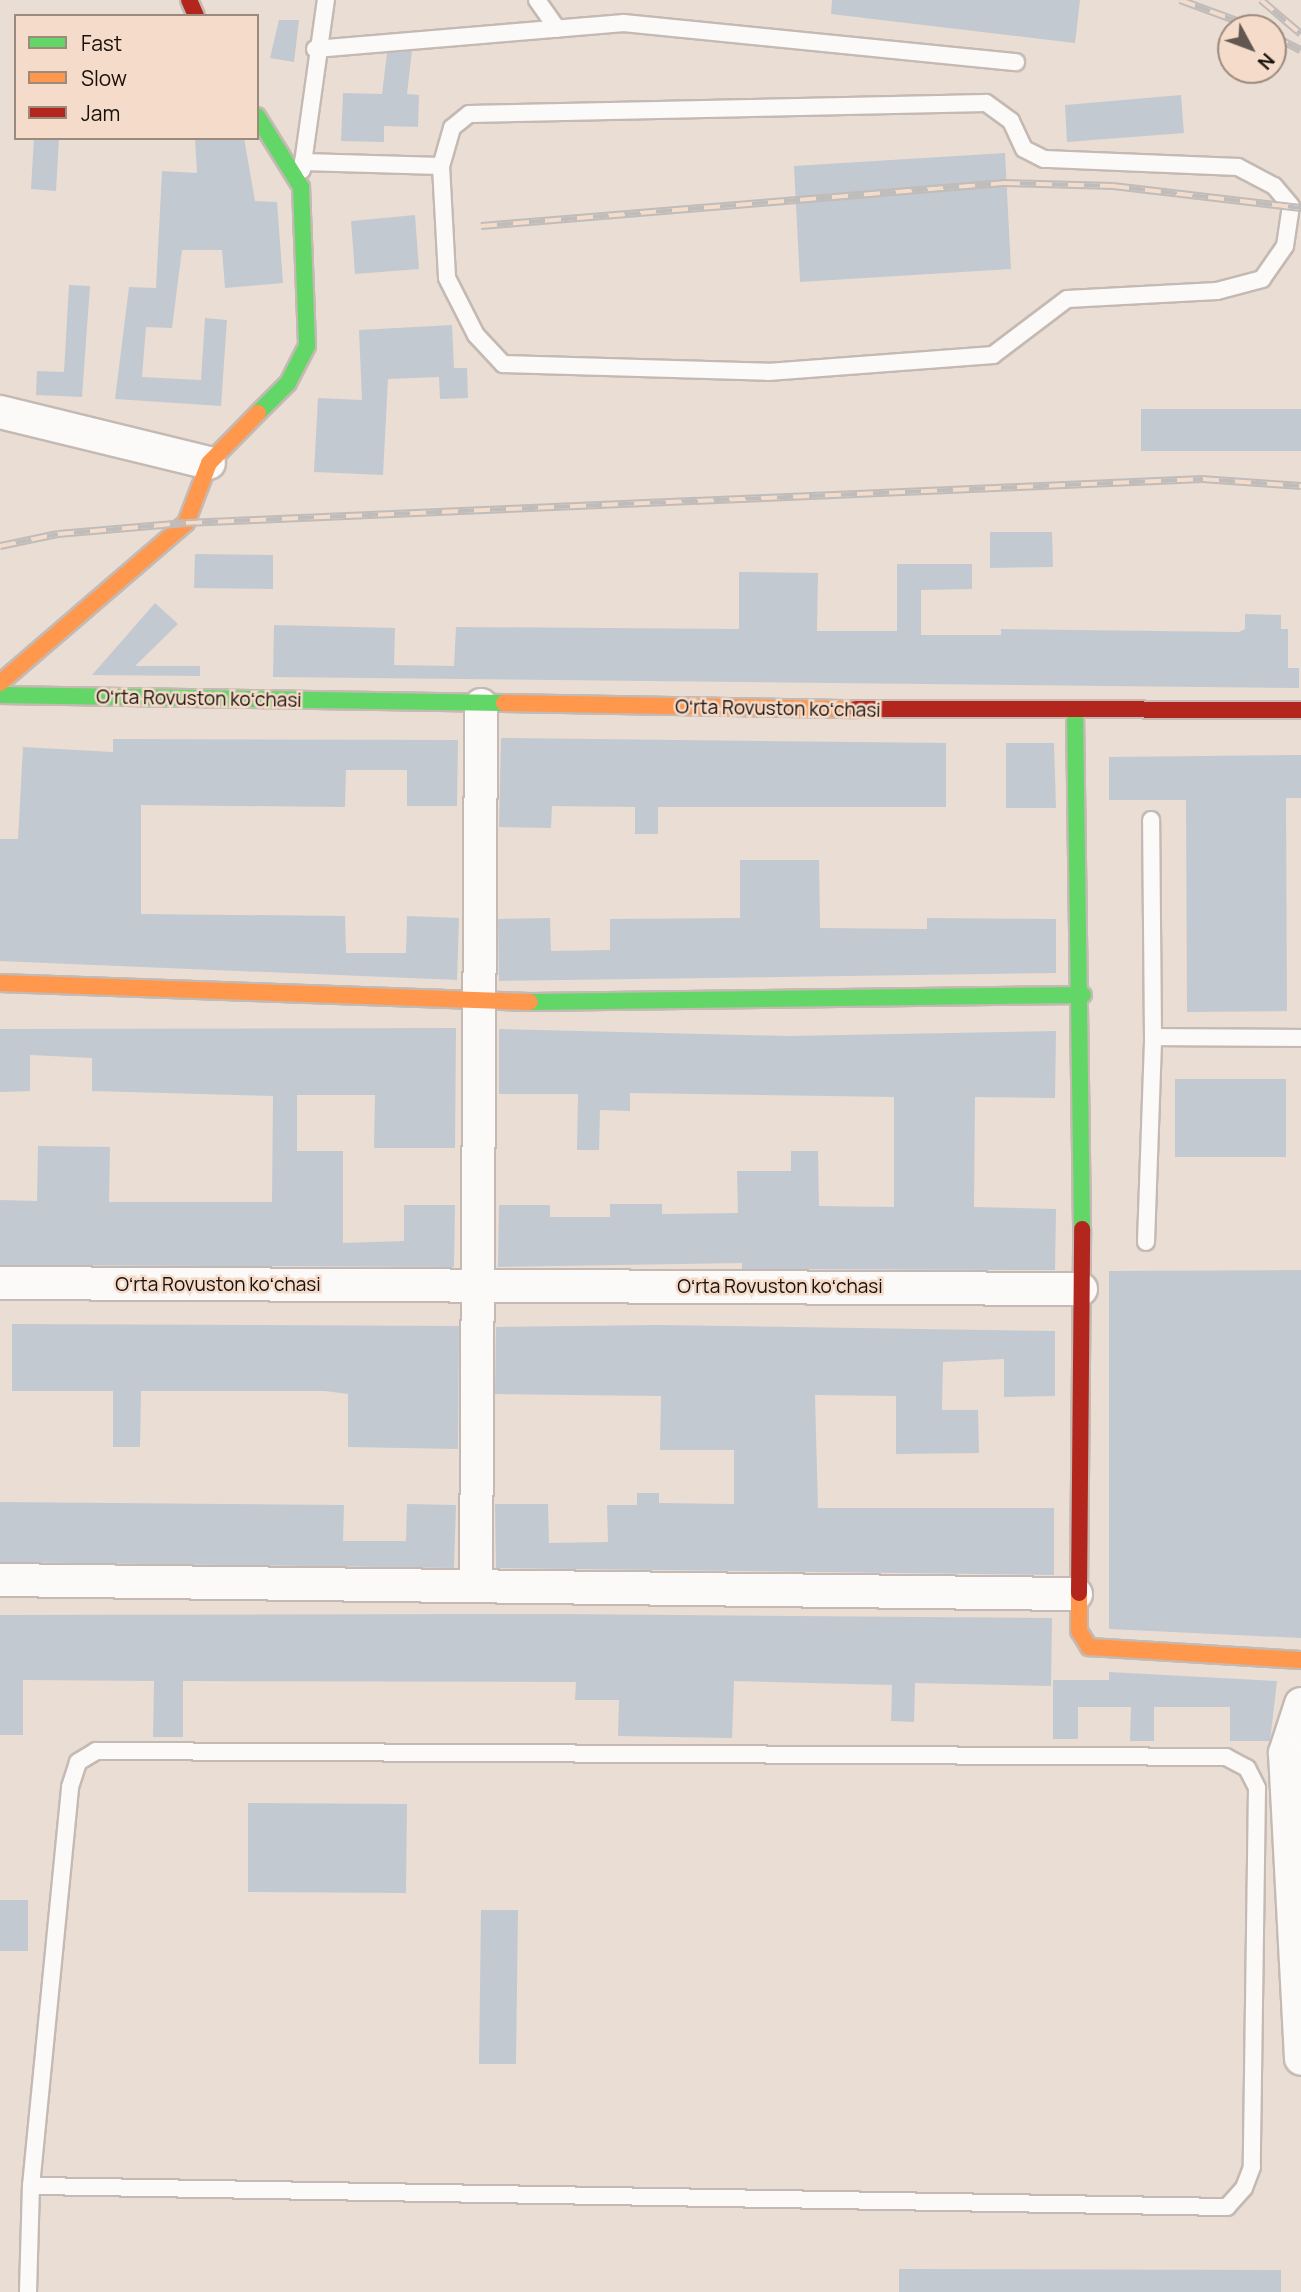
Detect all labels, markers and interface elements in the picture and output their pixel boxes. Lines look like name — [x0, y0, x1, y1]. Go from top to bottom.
legend — [14, 14, 259, 140]
north arrow — [1217, 14, 1287, 84]
text: Fast — [81, 29, 122, 57]
text: N — [1252, 48, 1281, 75]
text: Slow — [81, 64, 127, 92]
text: Jam — [81, 99, 120, 127]
street label: Oʻrta Rovuston koʻchasi — [96, 686, 302, 712]
street label: Oʻrta Rovuston koʻchasi — [675, 696, 881, 722]
street label: Oʻrta Rovuston koʻchasi — [115, 1274, 321, 1296]
street label: Oʻrta Rovuston koʻchasi — [677, 1276, 883, 1298]

